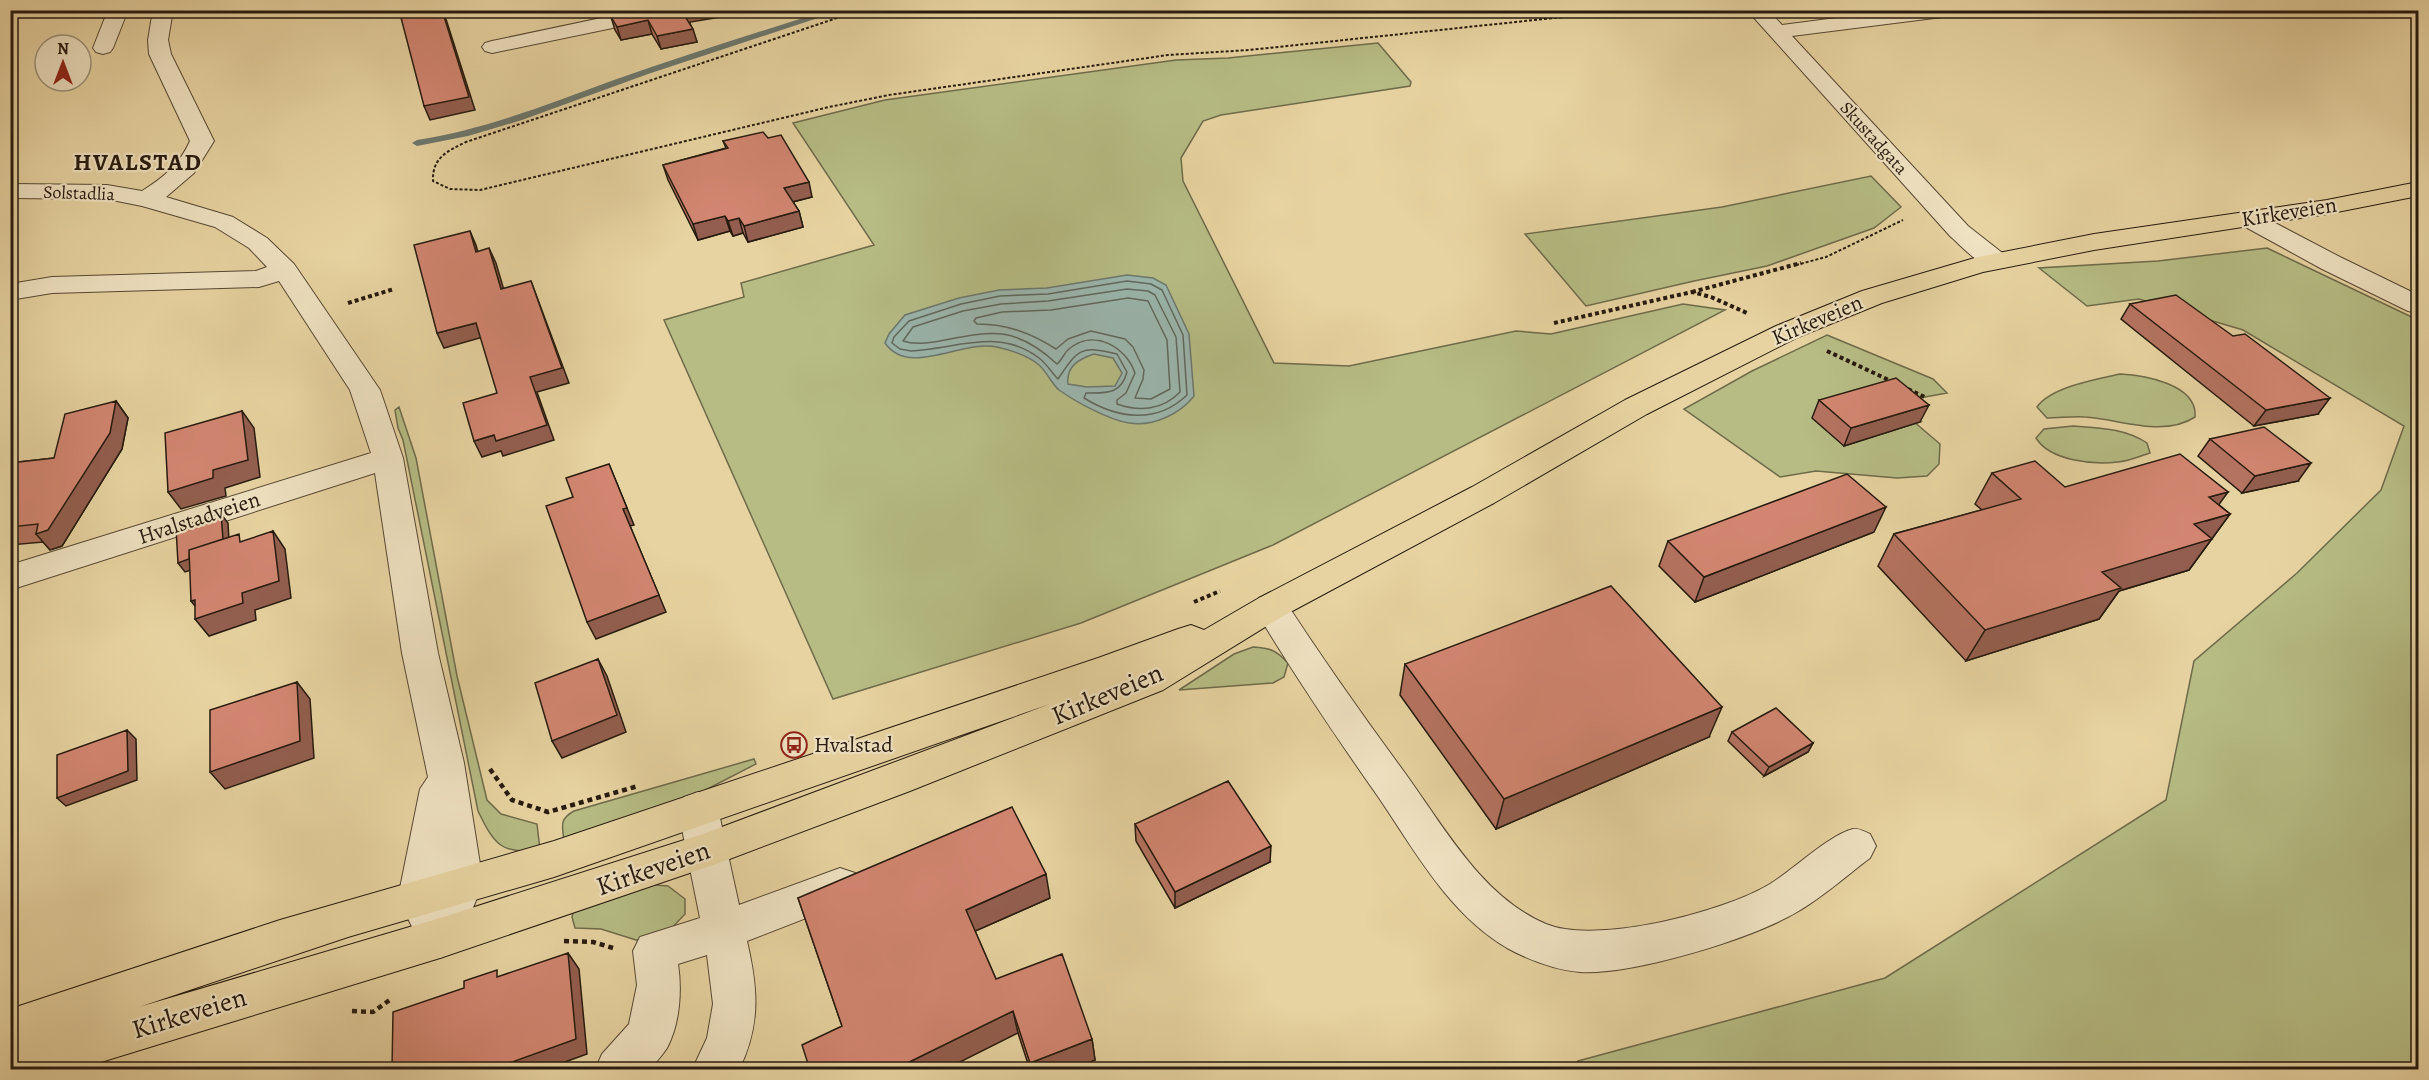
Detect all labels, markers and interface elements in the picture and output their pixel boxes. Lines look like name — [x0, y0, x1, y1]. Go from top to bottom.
north arrow — [33, 33, 93, 93]
text: N — [57, 38, 69, 60]
street label: Skustadgata — [1835, 96, 1914, 180]
district label: HVALSTAD — [74, 146, 202, 178]
street label: Solstadlia — [43, 180, 116, 206]
street label: Kirkeveien — [2239, 190, 2339, 234]
street label: Kirkeveien — [1767, 287, 1867, 353]
street label: Hvalstadveien — [134, 484, 264, 552]
street label: Kirkeveien — [1046, 654, 1169, 734]
bus stop icon: Hvalstad — [779, 730, 809, 760]
place label: Hvalstad — [814, 730, 893, 760]
street label: Kirkeveien — [591, 832, 715, 904]
street label: Kirkeveien — [127, 978, 251, 1047]

